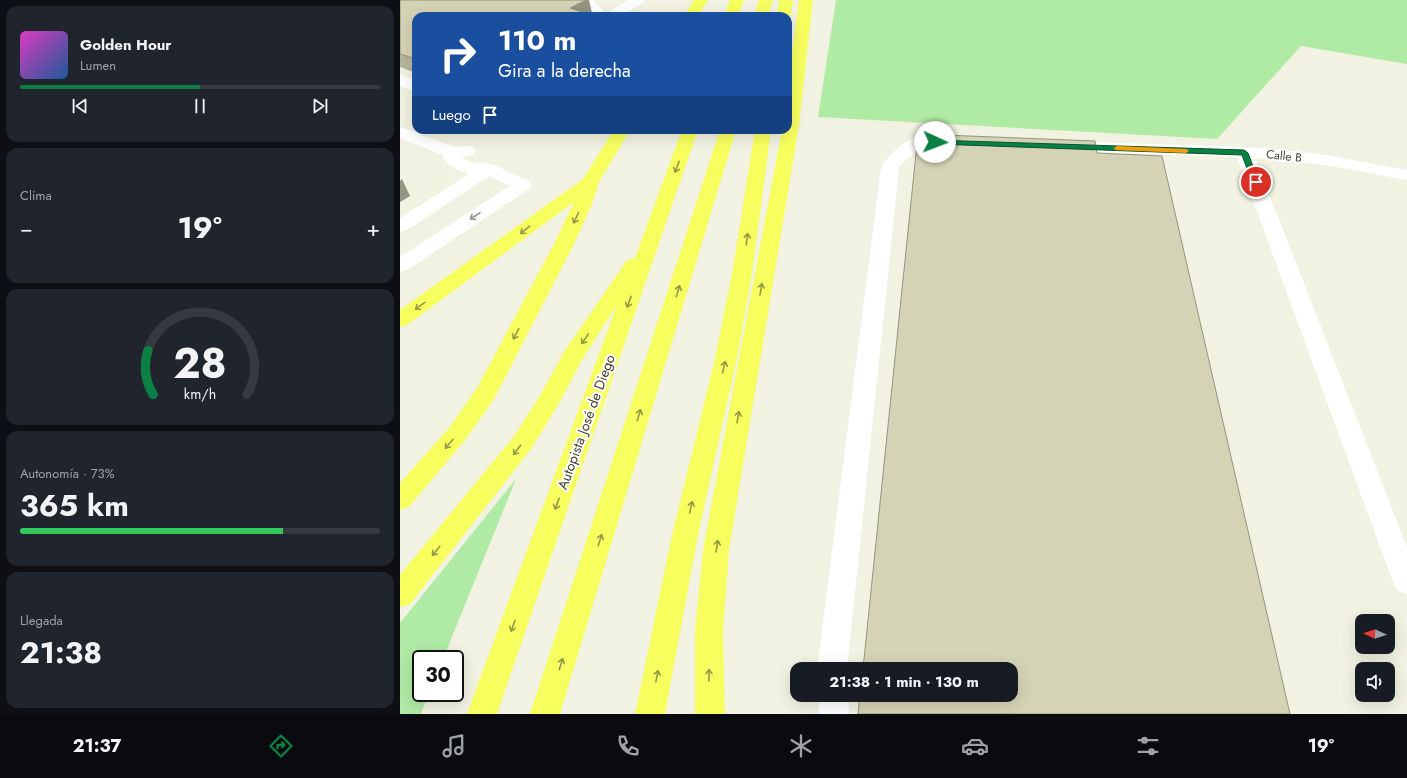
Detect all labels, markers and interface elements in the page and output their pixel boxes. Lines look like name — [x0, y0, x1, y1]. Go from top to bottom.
text: 110 m — [498, 20, 576, 61]
icon: right — [432, 28, 484, 80]
text: Golden Hour — [80, 34, 172, 56]
text: Lumen — [80, 56, 116, 75]
text: Gira a la derecha — [498, 58, 631, 84]
icon: previous — [69, 95, 91, 117]
icon: pause — [189, 95, 211, 117]
icon: next — [309, 95, 331, 117]
text: Luego — [432, 104, 471, 126]
icon: arrive — [479, 104, 501, 126]
position arrow — [914, 121, 956, 163]
street label: Calle B — [1265, 145, 1303, 167]
one-way arrow — [673, 160, 681, 172]
pin — [1239, 165, 1273, 199]
icon: arrive — [1245, 171, 1267, 193]
text: Clima — [20, 186, 52, 205]
text: 19° — [178, 206, 222, 249]
text: − — [20, 212, 33, 244]
text: + — [366, 212, 380, 244]
one-way arrow — [470, 212, 481, 220]
one-way arrow — [572, 212, 579, 224]
one-way arrow — [520, 226, 531, 235]
one-way arrow — [743, 233, 751, 246]
one-way arrow — [758, 283, 766, 296]
one-way arrow — [675, 285, 682, 298]
one-way arrow — [625, 296, 632, 309]
one-way arrow — [414, 302, 425, 310]
one-way arrow — [512, 328, 520, 340]
text: 28 — [173, 333, 227, 394]
one-way arrow — [580, 333, 588, 345]
street label: Autopista José de Diego — [552, 351, 620, 492]
one-way arrow — [720, 361, 728, 374]
text: km/h — [184, 384, 216, 404]
one-way arrow — [636, 409, 643, 422]
one-way arrow — [734, 411, 742, 424]
one-way arrow — [444, 439, 453, 450]
one-way arrow — [513, 444, 521, 455]
text: Autonomía · 73% — [20, 464, 114, 483]
text: 365 km — [20, 484, 129, 527]
one-way arrow — [553, 497, 560, 510]
one-way arrow — [688, 501, 696, 514]
one-way arrow — [597, 533, 604, 546]
one-way arrow — [713, 539, 721, 552]
one-way arrow — [431, 546, 440, 557]
text: Llegada — [20, 611, 63, 630]
north arrow — [1355, 614, 1395, 654]
map controls — [1355, 614, 1395, 702]
one-way arrow — [509, 620, 517, 632]
text: 21:38 — [20, 631, 102, 674]
speed limit sign: 30 — [412, 650, 464, 702]
one-way arrow — [558, 657, 565, 670]
button: sound — [1355, 662, 1395, 702]
one-way arrow — [705, 669, 712, 682]
one-way arrow — [654, 670, 662, 683]
text: 21:38 · 1 min · 130 m — [829, 671, 979, 693]
icon: directions — [267, 732, 295, 760]
icon: music — [440, 732, 468, 760]
icon: phone — [614, 732, 642, 760]
icon: climate — [787, 732, 815, 760]
icon: car — [961, 732, 989, 760]
icon: filters — [1134, 732, 1162, 760]
text: 21:37 — [73, 733, 121, 759]
text: 19° — [1308, 733, 1334, 759]

